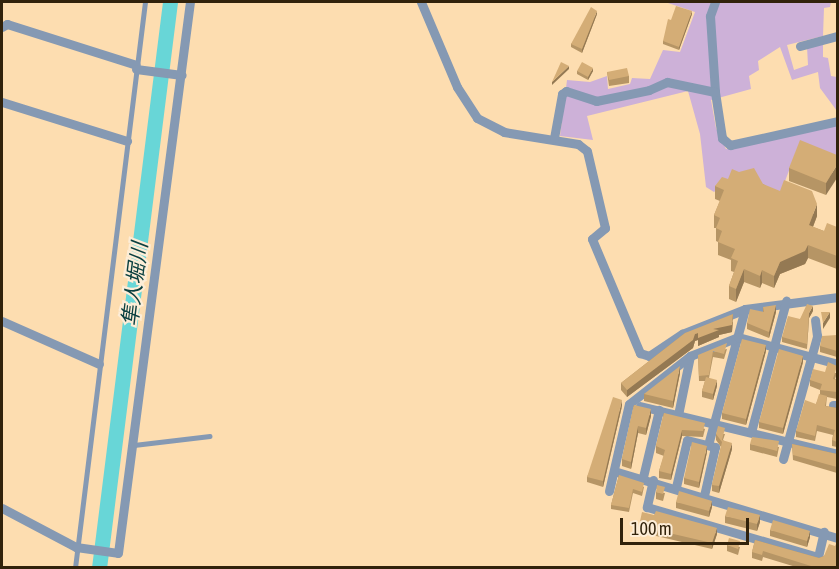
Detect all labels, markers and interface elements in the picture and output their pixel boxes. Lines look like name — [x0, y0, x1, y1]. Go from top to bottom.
water label: 隼人堀川 — [116, 241, 152, 327]
scale bar — [623, 506, 752, 544]
text: 100 m — [631, 518, 672, 539]

